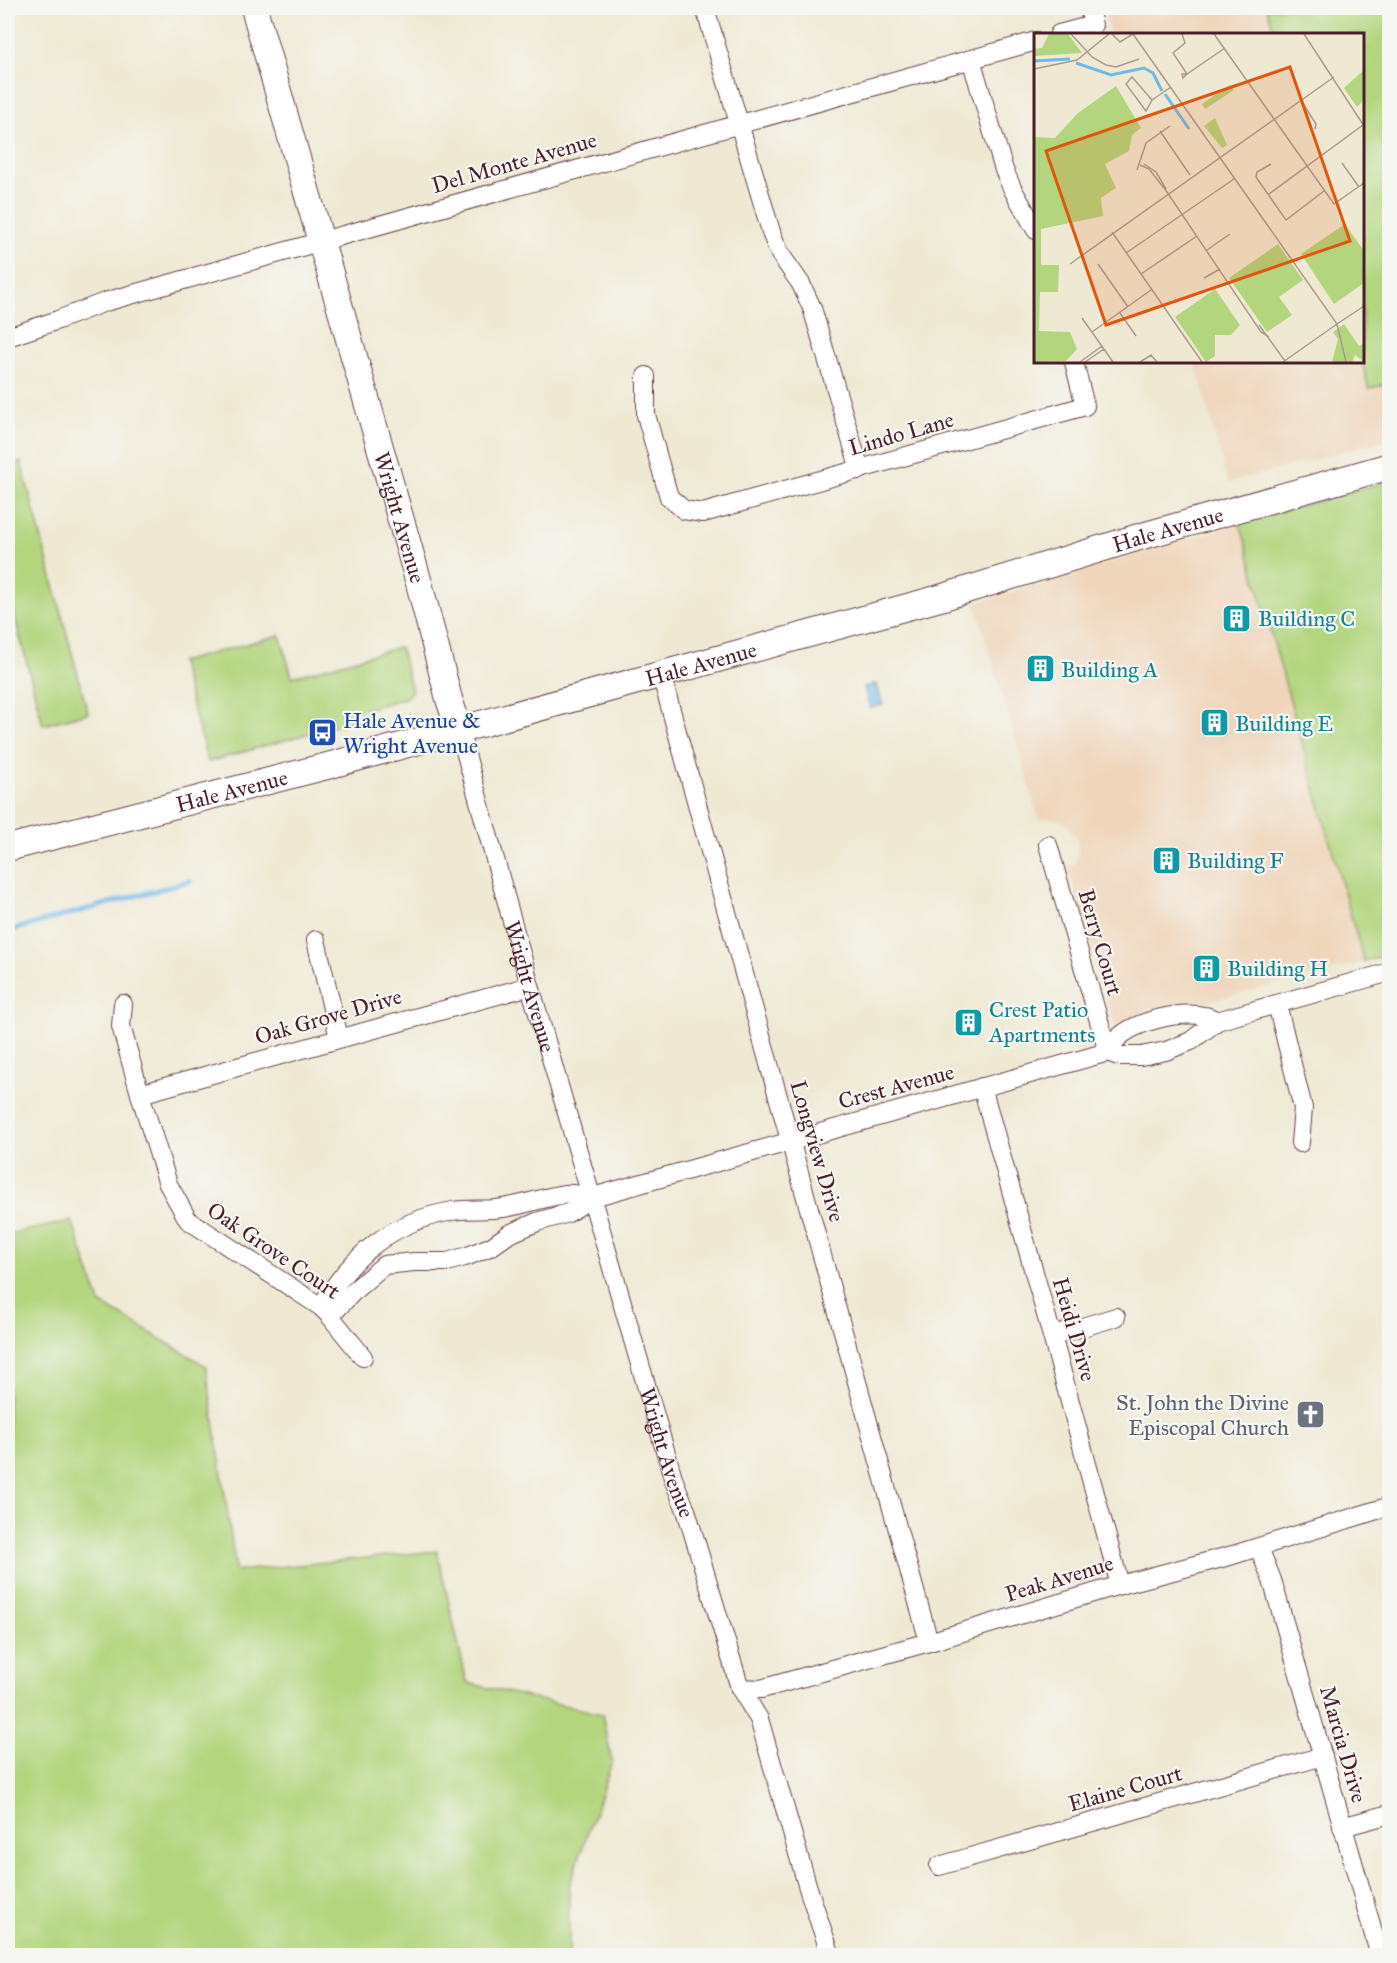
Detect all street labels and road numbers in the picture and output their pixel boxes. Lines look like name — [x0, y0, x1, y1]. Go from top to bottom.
street label: Del Monte Avenue — [428, 126, 600, 199]
street label: Lindo Lane — [846, 406, 957, 461]
street label: Wright Avenue — [368, 449, 431, 586]
street label: Hale Avenue — [1109, 501, 1227, 558]
street label: Hale Avenue — [642, 636, 760, 692]
street label: Hale Avenue — [173, 764, 291, 818]
street label: Berry Court — [1072, 886, 1129, 999]
street label: Wright Avenue — [499, 918, 561, 1055]
street label: Oak Grove Drive — [252, 983, 405, 1050]
street label: Crest Avenue — [835, 1058, 957, 1115]
street label: Longview Drive — [784, 1077, 851, 1225]
street label: Oak Grove Court — [202, 1196, 345, 1305]
street label: Heidi Drive — [1047, 1274, 1102, 1384]
street label: Wright Avenue — [634, 1384, 701, 1521]
street label: Peak Avenue — [1002, 1549, 1116, 1608]
street label: Marcia Drive — [1314, 1683, 1373, 1806]
street label: Elaine Court — [1065, 1759, 1185, 1818]

